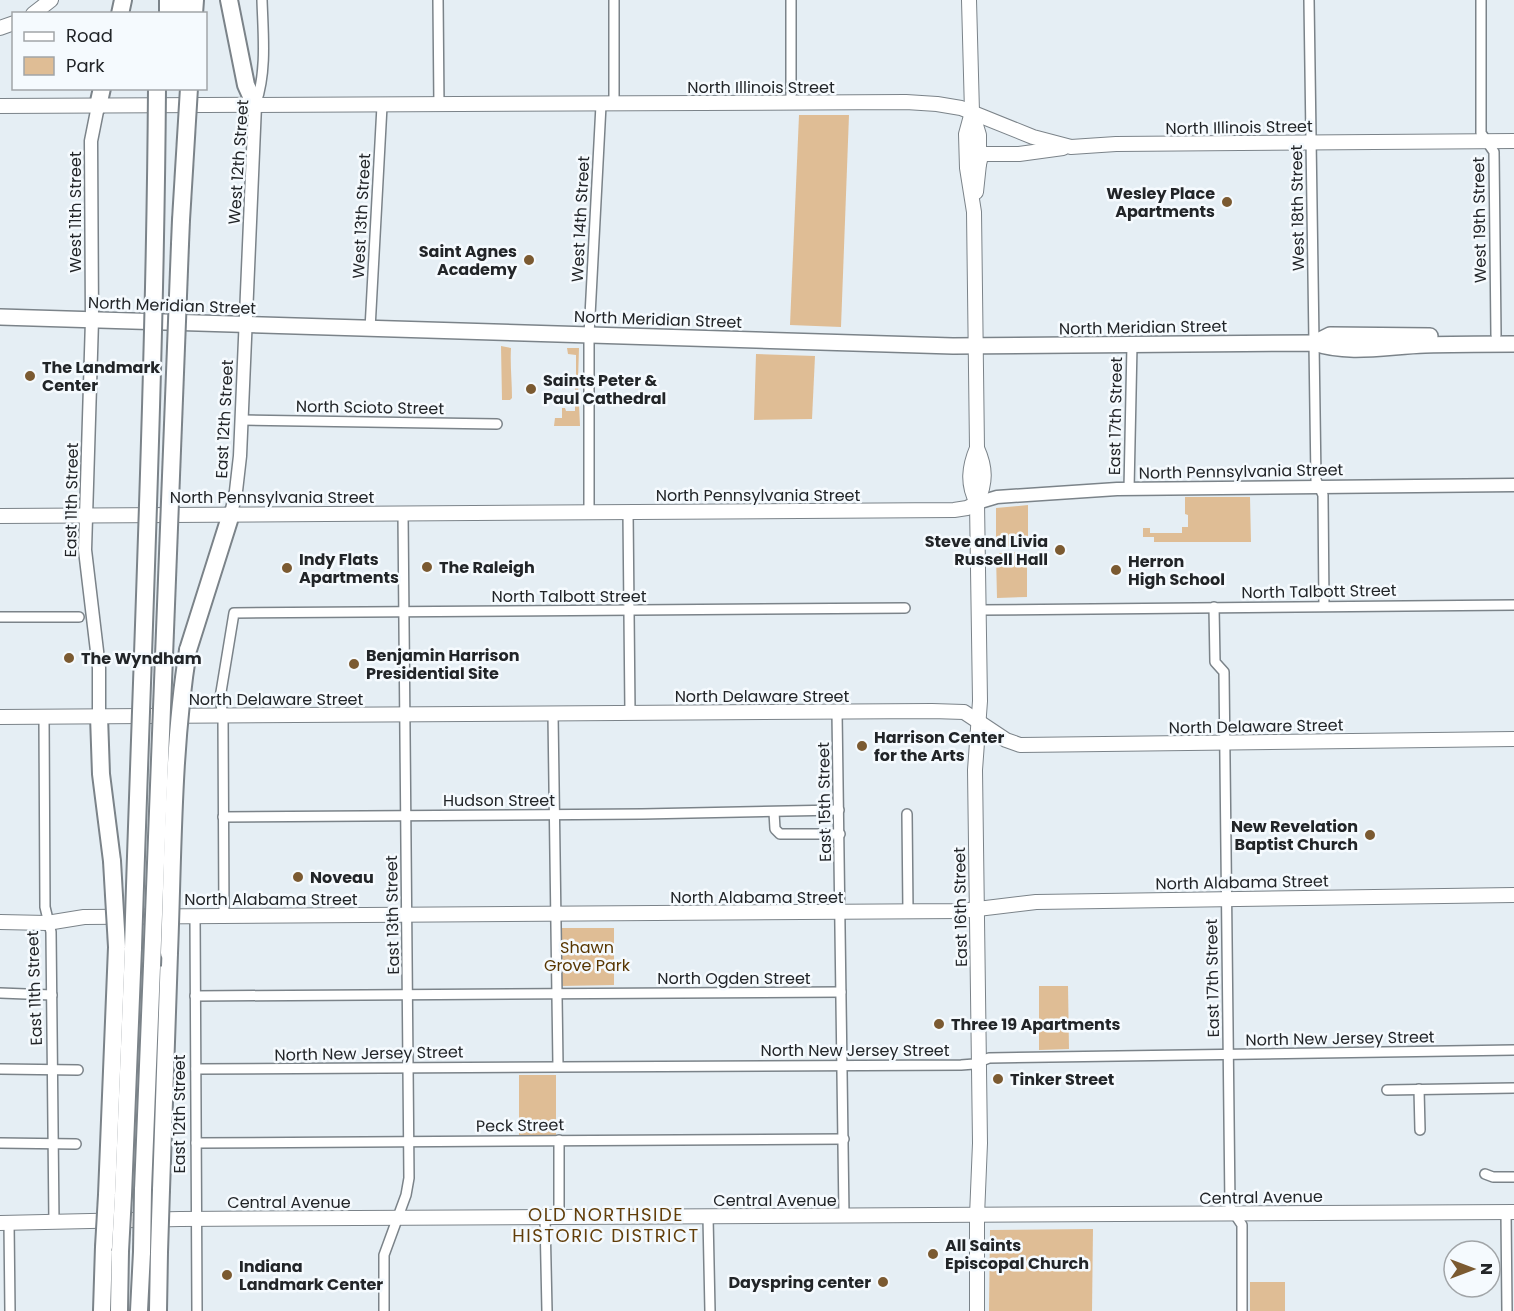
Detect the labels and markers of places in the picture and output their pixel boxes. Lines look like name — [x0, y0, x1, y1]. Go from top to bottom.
place label: Wesley Place Apartments — [1106, 182, 1215, 223]
marker: Wesley Place Apartments — [1220, 195, 1234, 209]
place label: Saint Agnes Academy — [419, 240, 518, 281]
marker: Saint Agnes Academy — [522, 253, 536, 267]
place label: The Landmark Center — [42, 356, 160, 397]
marker: The Landmark Center — [23, 369, 37, 383]
place label: Saints Peter & Paul Cathedral — [543, 369, 666, 410]
marker: Saints Peter & Paul Cathedral — [524, 382, 538, 396]
place label: Steve and Livia Russell Hall — [925, 530, 1048, 571]
marker: Steve and Livia Russell Hall — [1053, 543, 1067, 557]
place label: Indy Flats Apartments — [299, 548, 399, 589]
place label: Herron High School — [1128, 550, 1225, 591]
place label: The Raleigh — [439, 556, 535, 579]
marker: The Raleigh — [420, 560, 434, 574]
marker: Indy Flats Apartments — [280, 561, 294, 575]
marker: Herron High School — [1109, 563, 1123, 577]
place label: Benjamin Harrison Presidential Site — [366, 644, 519, 685]
place label: The Wyndham — [81, 647, 202, 670]
marker: The Wyndham — [62, 651, 76, 665]
marker: Benjamin Harrison Presidential Site — [347, 657, 361, 671]
place label: Harrison Center for the Arts — [874, 726, 1004, 767]
marker: Harrison Center for the Arts — [855, 739, 869, 753]
place label: New Revelation Baptist Church — [1231, 815, 1358, 856]
marker: New Revelation Baptist Church — [1363, 828, 1377, 842]
place label: Noveau — [310, 866, 374, 889]
marker: Noveau — [291, 870, 305, 884]
place label: Three 19 Apartments — [951, 1013, 1120, 1036]
marker: Three 19 Apartments — [932, 1017, 946, 1031]
place label: Tinker Street — [1010, 1068, 1114, 1091]
marker: Tinker Street — [991, 1072, 1005, 1086]
place label: All Saints Episcopal Church — [945, 1234, 1089, 1275]
marker: All Saints Episcopal Church — [926, 1247, 940, 1261]
place label: Indiana Landmark Center — [239, 1255, 383, 1296]
marker: Indiana Landmark Center — [220, 1268, 234, 1282]
place label: Dayspring center — [728, 1271, 871, 1294]
marker: Dayspring center — [876, 1275, 890, 1289]

